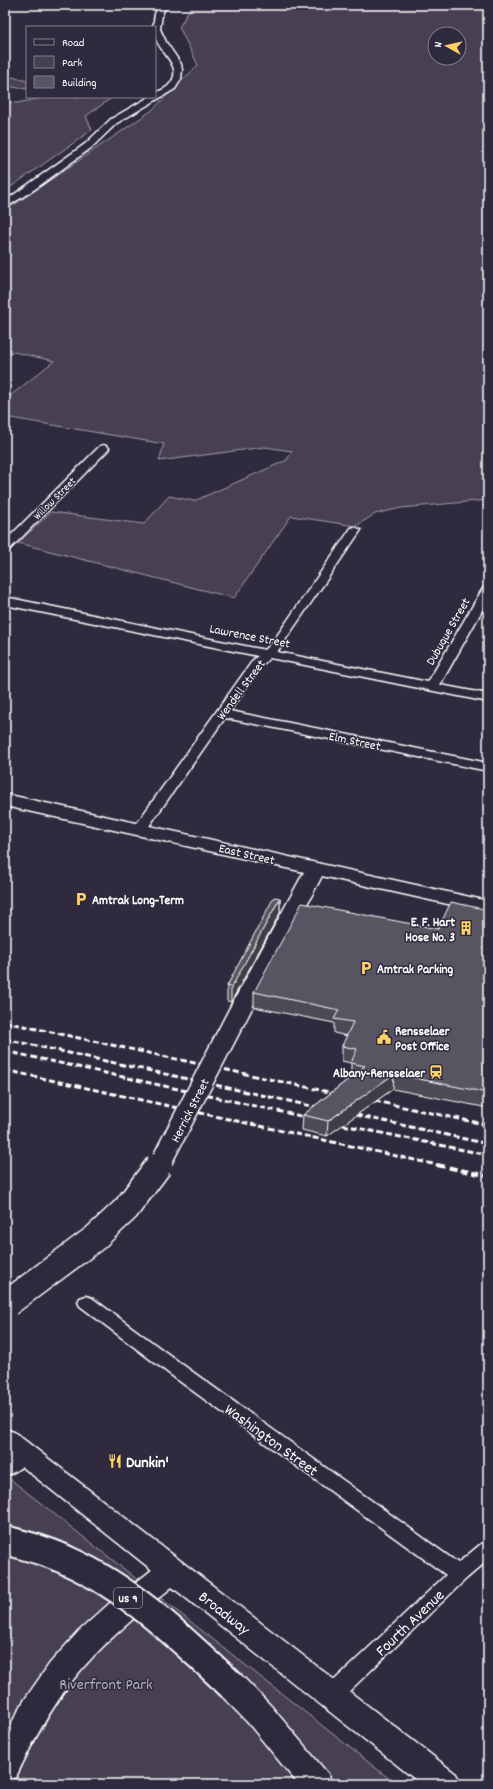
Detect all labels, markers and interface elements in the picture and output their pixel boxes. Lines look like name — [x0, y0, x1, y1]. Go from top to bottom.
legend — [26, 26, 156, 98]
north arrow — [427, 26, 467, 66]
text: Road — [62, 35, 84, 52]
text: N — [431, 41, 447, 49]
text: Park — [62, 55, 83, 72]
text: Building — [62, 75, 97, 92]
street label: Willow Street — [30, 474, 80, 524]
street label: Dubuque Street — [422, 595, 476, 670]
street label: Lawrence Street — [208, 620, 292, 655]
street label: Wendell Street — [213, 656, 271, 725]
street label: Elm Street — [327, 728, 382, 757]
street label: East Street — [217, 840, 276, 871]
parking icon: Amtrak Long-Term — [73, 891, 89, 907]
place label: Amtrak Long-Term — [92, 892, 184, 911]
place label: E. F. Hart Hose No. 3 — [405, 914, 455, 948]
building icon: E. F. Hart Hose No. 3 — [458, 920, 474, 936]
parking icon: Amtrak Parking — [358, 960, 374, 976]
place label: Amtrak Parking — [377, 961, 454, 980]
place label: Rensselaer Post Office — [395, 1023, 451, 1057]
public building icon: Rensselaer Post Office — [376, 1029, 392, 1045]
station icon: Albany-Rensselaer — [428, 1064, 444, 1080]
place label: Albany-Rensselaer — [333, 1065, 426, 1084]
street label: Herrick Street — [167, 1076, 216, 1146]
street label: Washington Street — [219, 1399, 322, 1483]
place label: Dunkin' — [126, 1452, 169, 1475]
restaurant icon: Dunkin' — [107, 1453, 123, 1469]
street label: Fourth Avenue — [371, 1585, 450, 1663]
street label: Broadway — [193, 1586, 255, 1642]
road number: US 9 — [114, 1588, 142, 1608]
park label: Riverfront Park — [59, 1674, 153, 1697]

